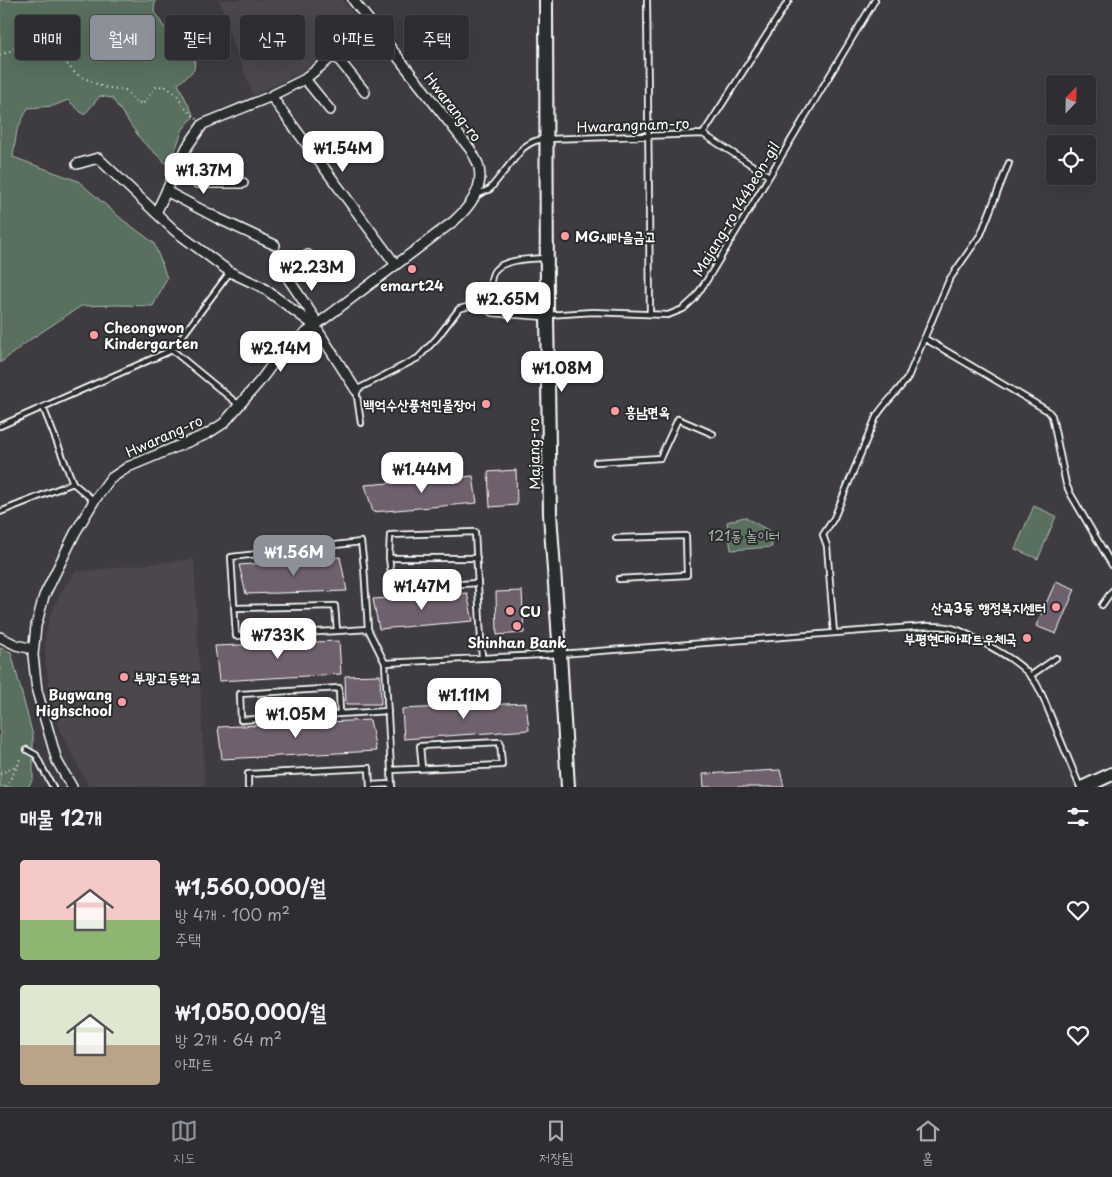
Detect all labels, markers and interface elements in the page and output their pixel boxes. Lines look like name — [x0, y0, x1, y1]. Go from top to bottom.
chip: 매매 — [15, 15, 80, 60]
chip: 월세 — [90, 15, 155, 60]
chip: 필터 — [165, 15, 230, 60]
chip: 신규 — [240, 15, 305, 60]
chip: 아파트 — [315, 15, 394, 60]
chip: 주택 — [404, 15, 469, 60]
street label: Hwarang-ro — [419, 68, 487, 146]
north arrow — [1046, 75, 1096, 125]
map controls — [1046, 75, 1096, 185]
street label: Hwarangnam-ro — [576, 113, 690, 137]
pin: ₩1.54M — [302, 130, 384, 173]
text: ₩1.54M — [314, 135, 372, 159]
button: locate — [1046, 135, 1096, 185]
street label: Majang-ro 144beon-gil — [687, 138, 785, 280]
pin: ₩1.37M — [163, 152, 245, 195]
text: ₩1.37M — [176, 157, 232, 181]
place label: MG새마을금고 — [575, 226, 656, 247]
marker: MG새마을금고 — [559, 230, 571, 242]
pin: ₩2.23M — [271, 250, 353, 292]
text: ₩2.23M — [280, 254, 344, 278]
marker: emart24 — [406, 263, 418, 275]
place label: emart24 — [380, 275, 444, 296]
pin: ₩2.65M — [467, 282, 549, 324]
text: ₩2.65M — [477, 286, 539, 310]
place label: Cheongwon Kindergarten — [104, 317, 198, 354]
marker: Cheongwon Kindergarten — [88, 329, 100, 341]
pin: ₩2.14M — [240, 330, 322, 373]
text: ₩2.14M — [251, 335, 311, 359]
pin: ₩1.08M — [521, 350, 603, 393]
text: ₩1.08M — [532, 355, 592, 379]
place label: 백억수산풍천민물장어 — [363, 394, 476, 415]
marker: 백억수산풍천민물장어 — [480, 398, 492, 410]
place label: 흥남면옥 — [625, 401, 670, 422]
marker: 흥남면옥 — [609, 405, 621, 417]
street label: Hwarang-ro — [122, 410, 206, 462]
street label: Majang-ro — [523, 418, 545, 490]
pin: ₩1.44M — [381, 452, 463, 494]
text: ₩1.44M — [392, 456, 452, 480]
park label: 121동 놀이터 — [708, 525, 780, 546]
pin: ₩1.56M — [253, 534, 335, 577]
text: ₩1.56M — [264, 539, 324, 563]
pin: ₩1.47M — [381, 568, 463, 611]
text: ₩1.47M — [394, 573, 450, 597]
place label: 산곡3동 행정복지센터 — [931, 597, 1046, 618]
place label: CU — [520, 601, 541, 622]
marker: 산곡3동 행정복지센터 — [1050, 601, 1062, 613]
marker: CU — [504, 605, 516, 617]
pin: ₩733K — [243, 618, 313, 660]
marker: Shinhan Bank — [511, 620, 523, 632]
text: ₩733K — [251, 622, 305, 646]
place label: 부평현대아파트우체국 — [904, 628, 1017, 649]
place label: Shinhan Bank — [467, 632, 567, 653]
marker: 부평현대아파트우체국 — [1021, 632, 1033, 644]
place label: 부광고등학교 — [134, 667, 202, 688]
marker: 부광고등학교 — [118, 671, 130, 683]
pin: ₩1.11M — [423, 678, 505, 720]
text: ₩1.11M — [438, 682, 490, 706]
place label: Bugwang Highschool — [36, 684, 112, 721]
marker: Bugwang Highschool — [116, 696, 128, 708]
pin: ₩1.05M — [255, 696, 337, 739]
text: ₩1.05M — [266, 701, 326, 725]
text: 매물 12개 — [20, 801, 102, 833]
icon: filters — [1064, 803, 1092, 831]
text: ₩1,560,000/월 — [175, 870, 326, 902]
icon: home — [60, 880, 120, 940]
icon: heart — [1064, 896, 1092, 924]
text: 방 4개 · 100 m² — [175, 902, 290, 926]
text: 주택 — [175, 926, 201, 950]
text: ₩1,050,000/월 — [175, 995, 327, 1027]
icon: home — [60, 1005, 120, 1065]
icon: heart — [1064, 1021, 1092, 1049]
text: 방 2개 · 64 m² — [175, 1027, 282, 1051]
text: 아파트 — [175, 1051, 214, 1075]
tab: 지도 — [170, 1117, 198, 1168]
tab: 저장됨 — [539, 1117, 573, 1168]
tab: 홈 — [914, 1117, 942, 1168]

